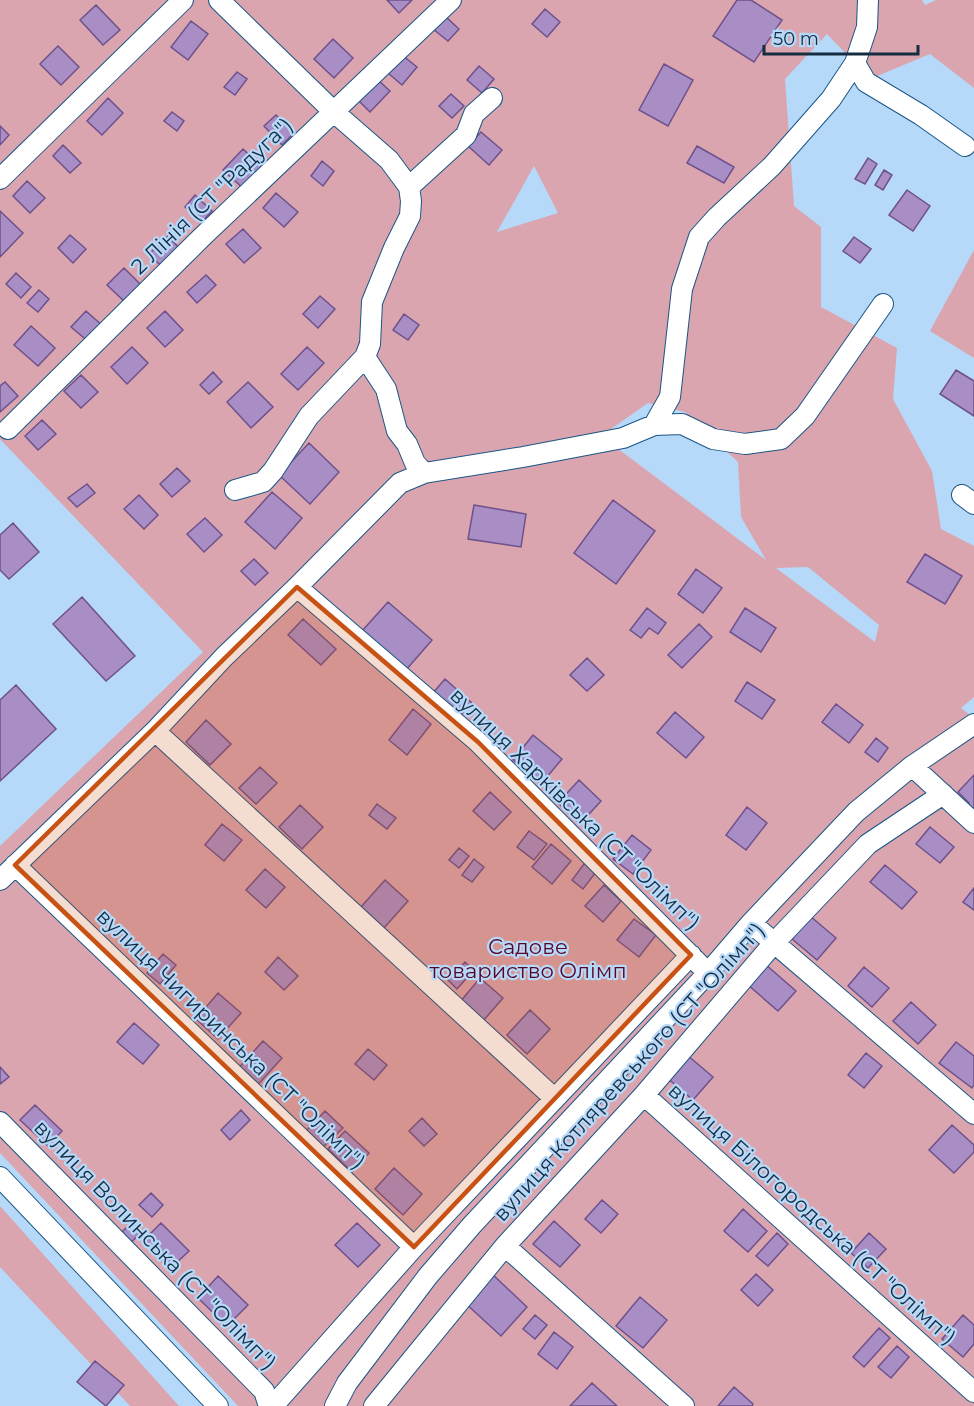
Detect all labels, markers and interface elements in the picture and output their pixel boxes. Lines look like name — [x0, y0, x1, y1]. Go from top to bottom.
scale bar — [764, 18, 918, 56]
text: 50 m — [773, 28, 819, 50]
street label: 2 Лінія (СТ "Радуга") — [126, 112, 297, 279]
street label: вулиця Харківська (СТ "Олімп") — [445, 682, 705, 935]
street label: вулиця Чигиринська (СТ "Олімп") — [92, 903, 371, 1174]
street label: вулиця Котляревського (СТ "Олімп") — [488, 917, 769, 1226]
park label: Садове товариство Олімп — [429, 934, 627, 983]
street label: вулиця Білогородська (СТ "Олімп") — [663, 1078, 961, 1350]
street label: вулиця Волинська (СТ "Олімп") — [29, 1115, 282, 1375]

